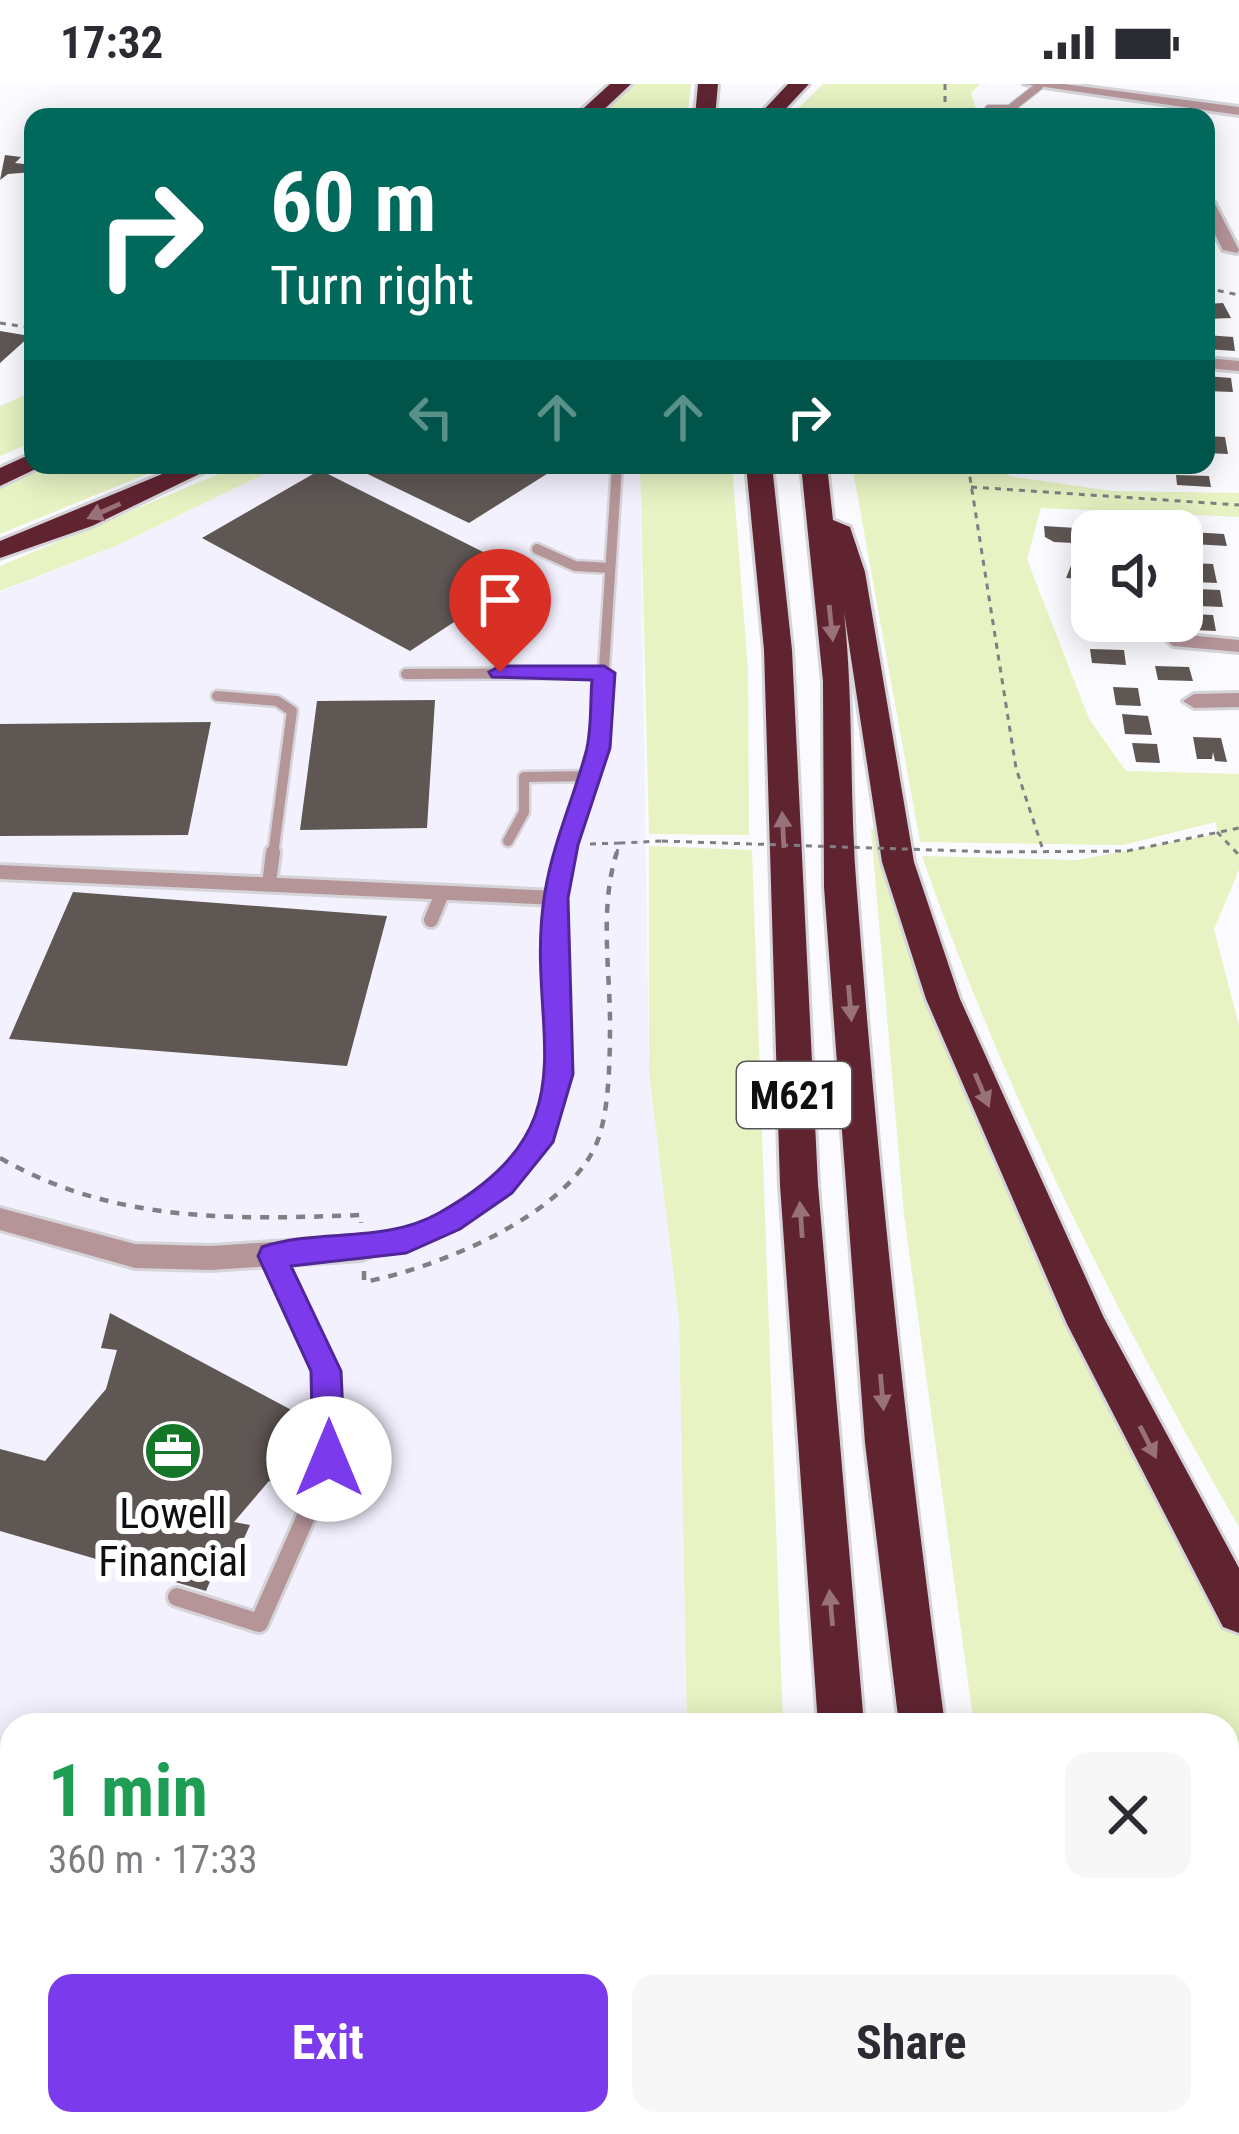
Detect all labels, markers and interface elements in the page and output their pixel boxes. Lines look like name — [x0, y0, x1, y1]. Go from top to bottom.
text: 17:32 — [60, 16, 163, 69]
text: 60 m — [270, 153, 437, 252]
icon: right — [72, 156, 228, 312]
text: Turn right — [270, 254, 474, 317]
icon: left — [398, 384, 464, 450]
icon: ahead — [524, 384, 590, 450]
icon: ahead — [650, 384, 716, 450]
icon: right — [776, 384, 842, 450]
one-way arrow — [86, 501, 121, 521]
map controls — [1071, 510, 1203, 642]
button: sound — [1071, 510, 1203, 642]
pin — [449, 549, 551, 672]
icon: arrive — [467, 567, 533, 633]
one-way arrow — [822, 605, 841, 642]
one-way arrow — [773, 810, 792, 848]
one-way arrow — [840, 985, 859, 1022]
road number: M621 — [737, 1062, 851, 1128]
one-way arrow — [973, 1072, 992, 1108]
one-way arrow — [792, 1200, 811, 1238]
one-way arrow — [873, 1374, 892, 1411]
position arrow — [266, 1396, 392, 1522]
office icon: Lowell Financial — [142, 1420, 204, 1482]
one-way arrow — [1138, 1425, 1158, 1460]
place label: Lowell Financial — [98, 1489, 248, 1586]
one-way arrow — [822, 1589, 841, 1626]
text: 1 min — [48, 1749, 208, 1834]
button: close — [1065, 1752, 1191, 1878]
text: 360 m · 17:33 — [48, 1837, 258, 1883]
button: Exit — [48, 1974, 608, 2112]
button: Share — [632, 1974, 1191, 2112]

